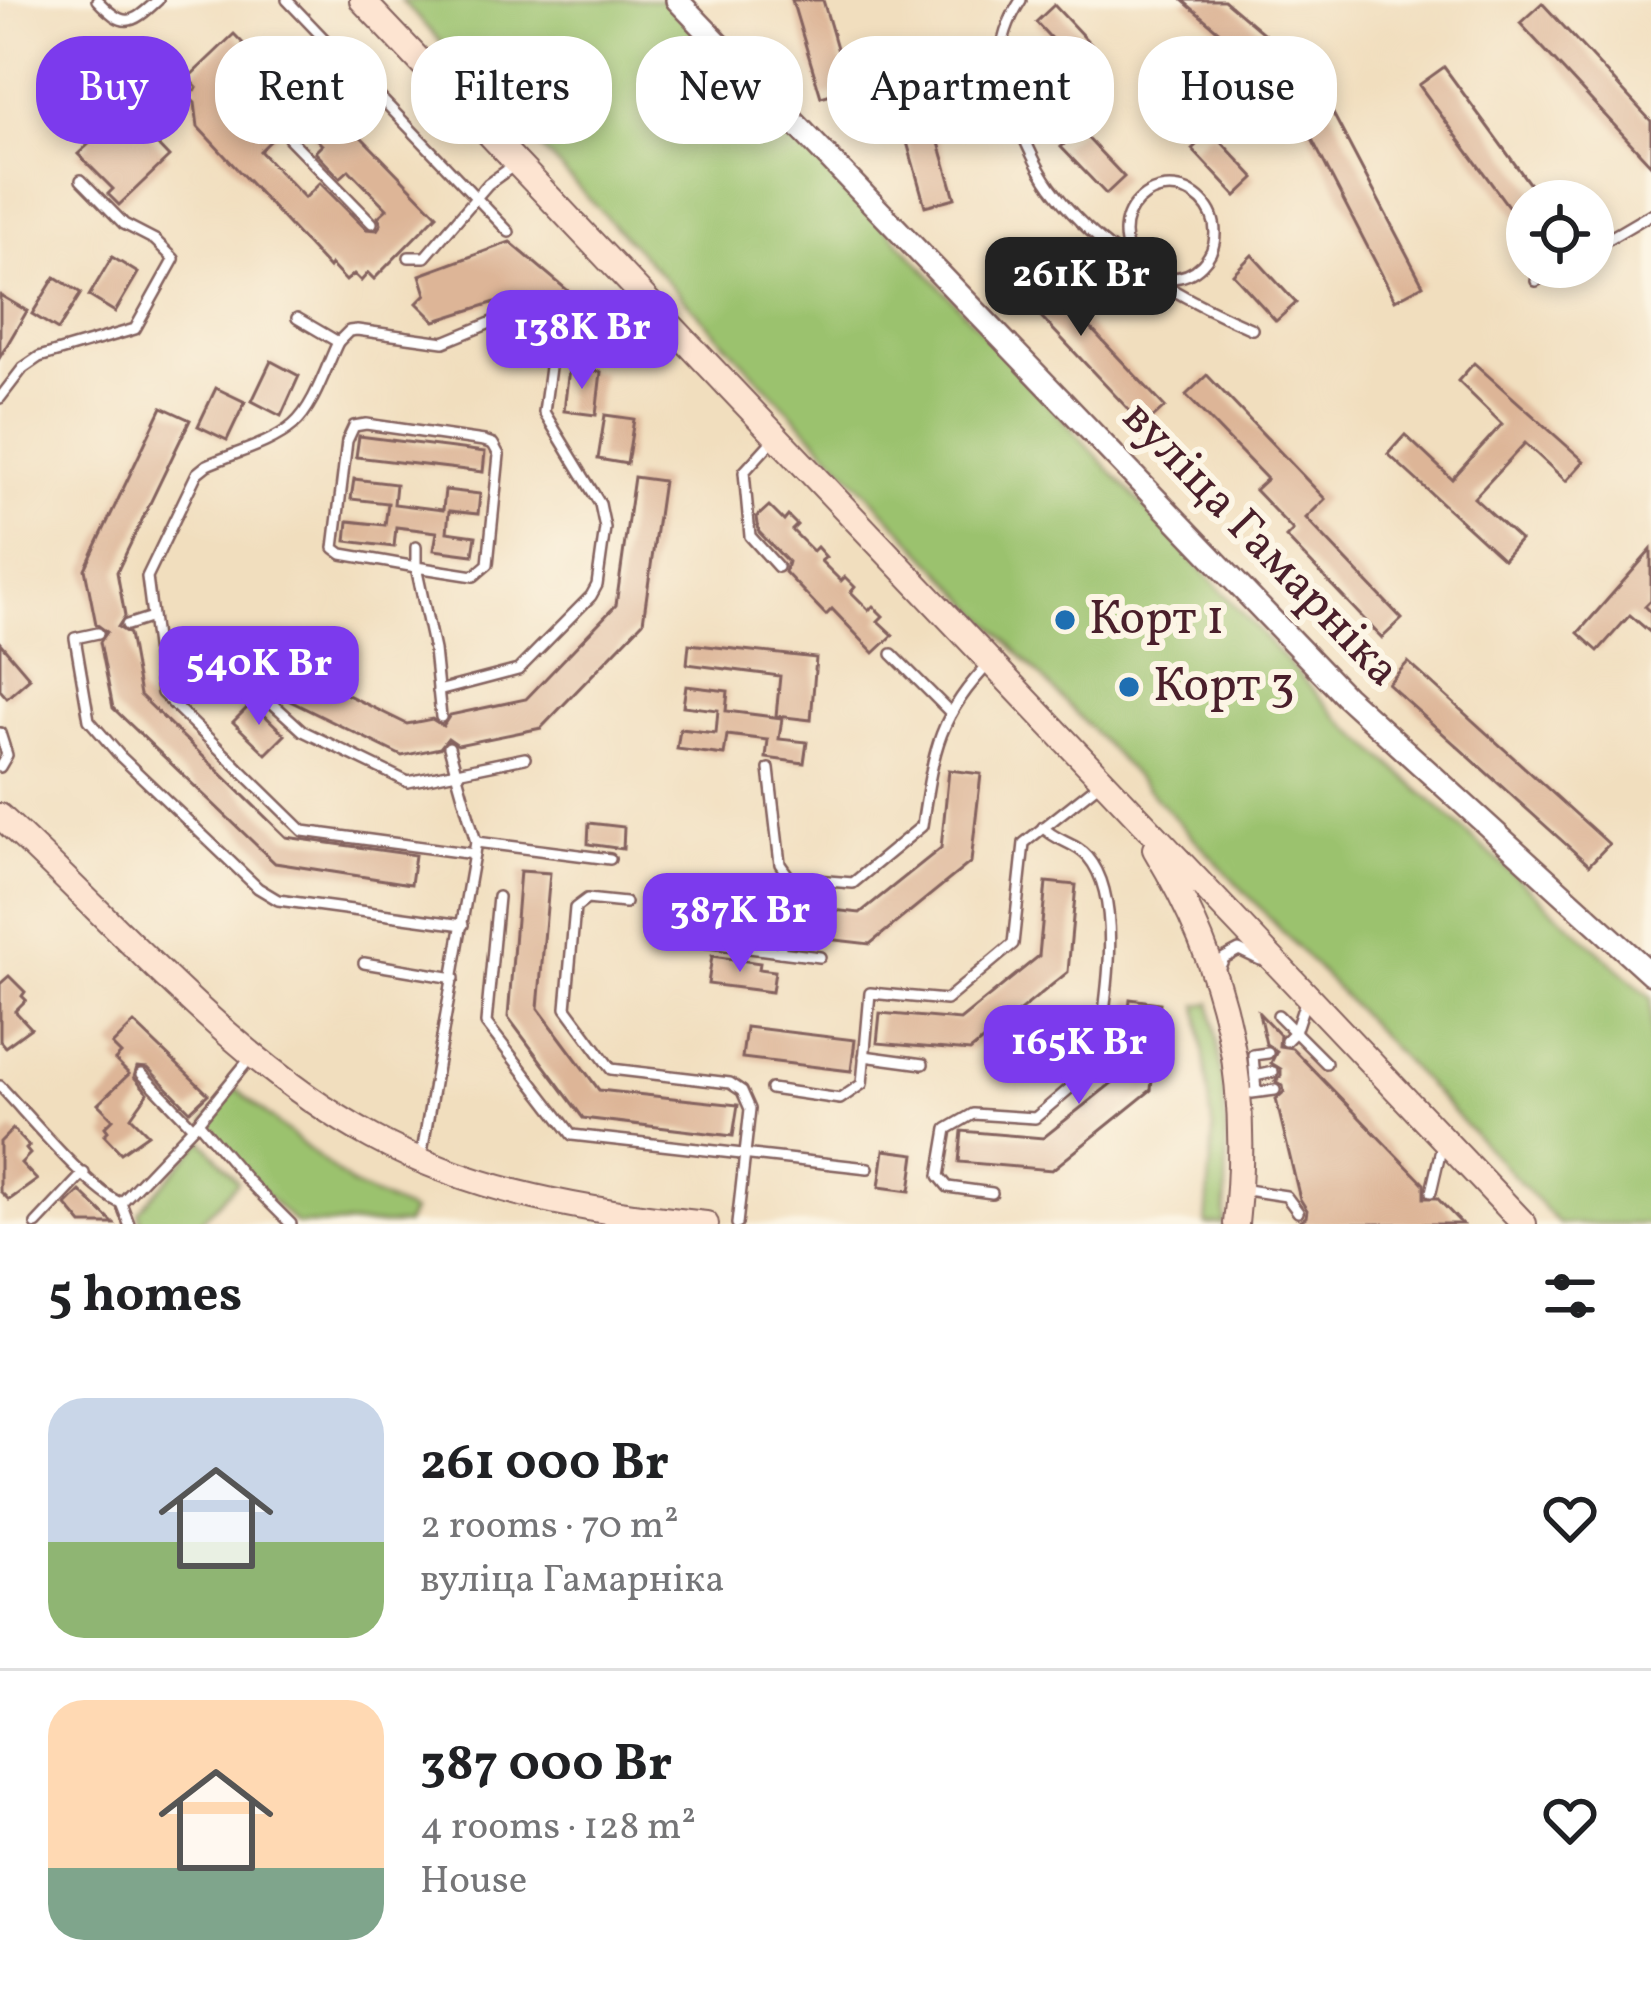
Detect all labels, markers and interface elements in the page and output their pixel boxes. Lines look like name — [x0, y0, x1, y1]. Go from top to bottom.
chip: Buy — [36, 36, 191, 144]
chip: Rent — [215, 36, 387, 144]
chip: Filters — [411, 36, 612, 144]
chip: New — [636, 36, 803, 144]
chip: Apartment — [827, 36, 1114, 144]
chip: House — [1138, 36, 1337, 144]
map controls — [1506, 180, 1614, 288]
button: locate — [1506, 180, 1614, 288]
pin: 261K Br — [970, 237, 1192, 339]
text: 261K Br — [1012, 249, 1150, 303]
pin: 138K Br — [471, 290, 693, 392]
text: 138K Br — [513, 302, 651, 356]
street label: вуліца Гамарніка — [1106, 387, 1414, 703]
place label: Корт 1 — [1089, 587, 1225, 654]
marker: Корт 1 — [1052, 607, 1078, 633]
pin: 540K Br — [148, 626, 370, 728]
text: 540K Br — [186, 638, 332, 692]
place label: Корт 3 — [1153, 654, 1295, 721]
marker: Корт 3 — [1116, 674, 1142, 700]
pin: 387K Br — [629, 873, 851, 975]
text: 387K Br — [670, 885, 810, 939]
pin: 165K Br — [968, 1005, 1190, 1107]
text: 165K Br — [1011, 1017, 1147, 1071]
text: 5 homes — [48, 1261, 242, 1332]
icon: filters — [1537, 1263, 1603, 1329]
text: 261 000 Br — [420, 1429, 669, 1500]
icon: home — [144, 1446, 288, 1590]
icon: heart — [1537, 1485, 1603, 1551]
text: 2 rooms · 70 m² — [420, 1500, 679, 1554]
text: вуліца Гамарніка — [420, 1554, 725, 1608]
text: 387 000 Br — [420, 1730, 672, 1801]
icon: home — [144, 1748, 288, 1892]
icon: heart — [1537, 1787, 1603, 1853]
text: 4 rooms · 128 m² — [420, 1801, 696, 1855]
text: House — [420, 1855, 527, 1909]

